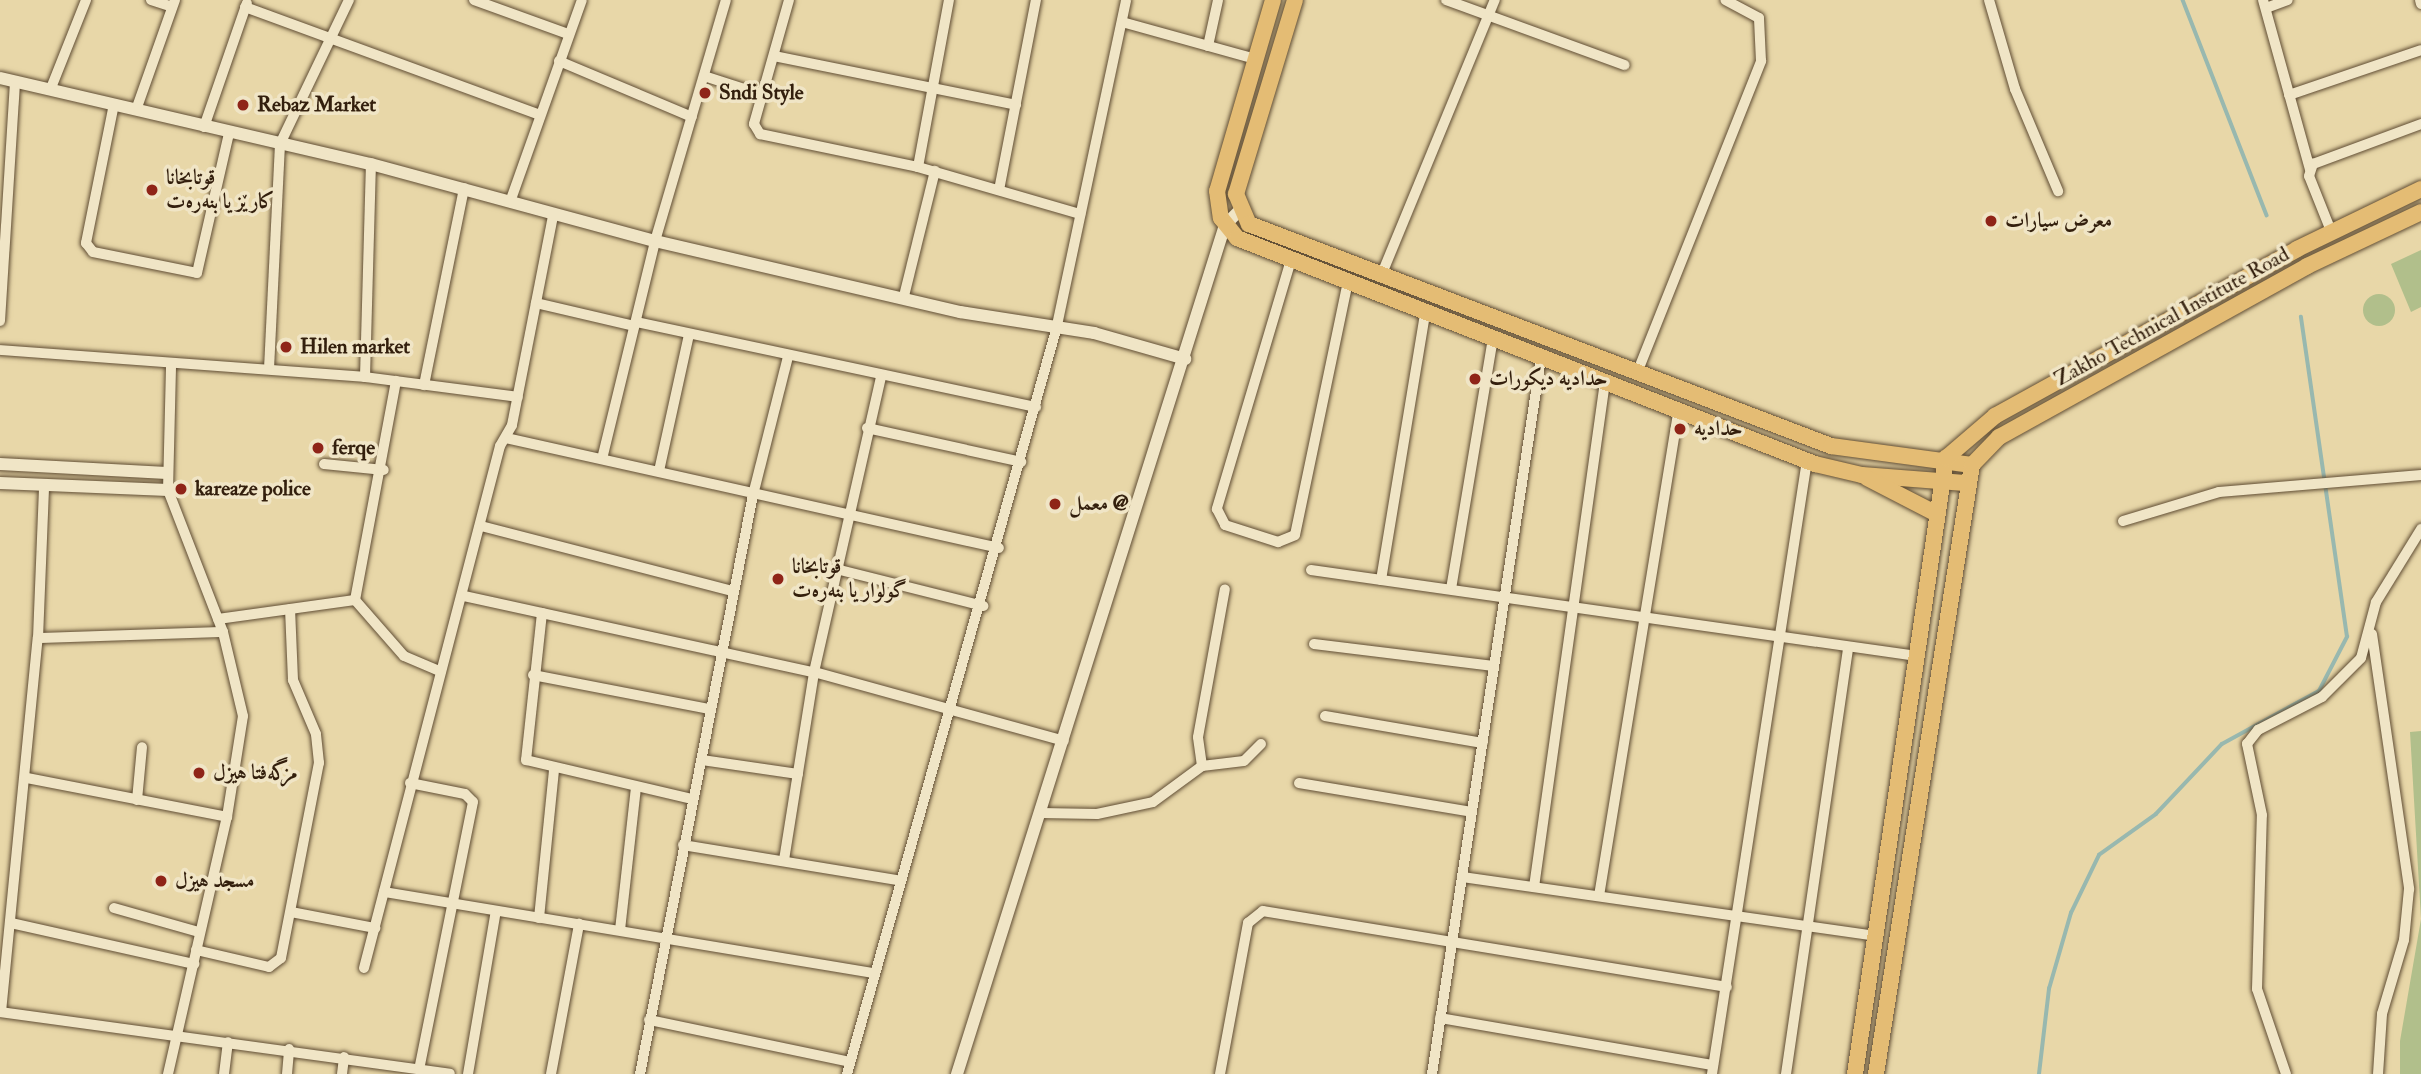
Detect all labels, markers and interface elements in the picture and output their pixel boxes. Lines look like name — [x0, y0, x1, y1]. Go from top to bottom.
place label: Sndi Style — [719, 80, 803, 106]
marker: Sndi Style — [697, 85, 713, 101]
place label: Rebaz Market — [257, 92, 376, 118]
marker: Rebaz Market — [235, 97, 251, 113]
place label: قوتابخانا کارێز یا بنەرەت — [166, 165, 275, 215]
marker: قوتابخانا کارێز یا بنەرەت — [144, 182, 160, 198]
place label: معرض سيارات — [2005, 208, 2112, 234]
marker: معرض سيارات — [1983, 213, 1999, 229]
street label: Zakho Technical Institute Road — [2050, 242, 2294, 392]
place label: Hilen market — [300, 334, 410, 360]
marker: Hilen market — [278, 339, 294, 355]
place label: حداديه ديكورات — [1489, 366, 1607, 392]
marker: حداديه ديكورات — [1467, 371, 1483, 387]
place label: حداديه — [1694, 416, 1743, 442]
marker: حداديه — [1672, 421, 1688, 437]
place label: ferqe — [332, 435, 375, 461]
marker: ferqe — [310, 440, 326, 456]
place label: kareaze police — [195, 476, 311, 502]
marker: kareaze police — [173, 481, 189, 497]
place label: معمل @ — [1069, 491, 1129, 517]
marker: معمل @ — [1047, 496, 1063, 512]
place label: قوتابخانا گولوار یا بنەرەت — [792, 554, 907, 604]
marker: قوتابخانا گولوار یا بنەرەت — [770, 571, 786, 587]
place label: مزگەفتا هیزل — [213, 760, 297, 786]
marker: مزگەفتا هیزل — [191, 765, 207, 781]
place label: مسجد هيزل — [175, 868, 254, 894]
marker: مسجد هيزل — [153, 873, 169, 889]

